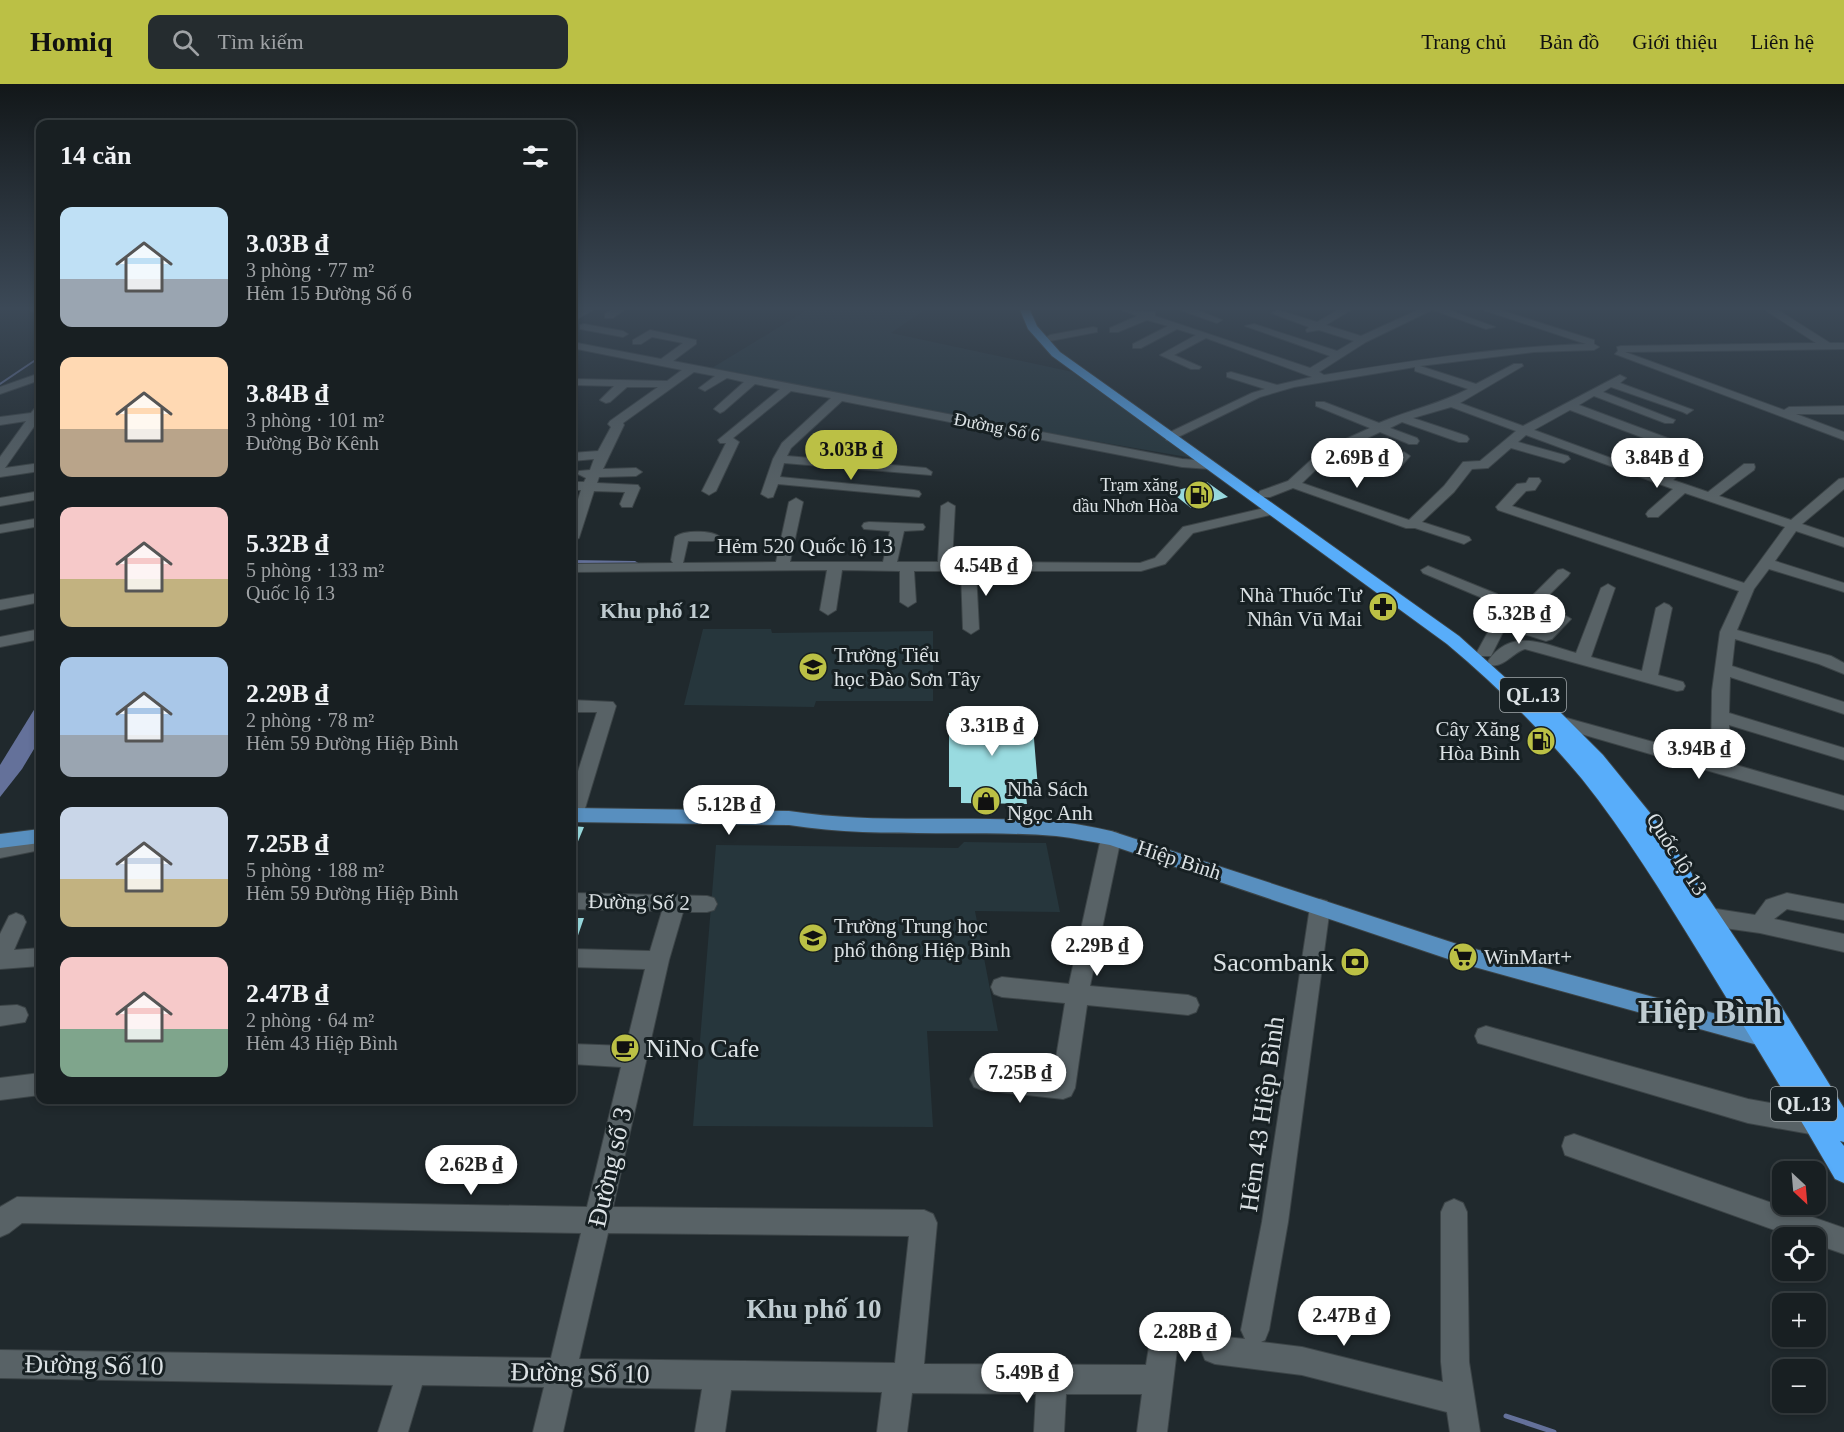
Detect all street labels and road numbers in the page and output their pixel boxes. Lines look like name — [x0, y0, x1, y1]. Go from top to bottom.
street label: Đường Số 6 — [952, 409, 1042, 445]
street label: Hẻm 520 Quốc lộ 13 — [717, 534, 893, 558]
road number: QL.13 — [1500, 678, 1566, 712]
street label: Quốc lộ 13 — [1642, 808, 1712, 900]
street label: Hiệp Bình — [1134, 835, 1225, 885]
street label: Đường Số 2 — [588, 889, 690, 915]
street label: Hẻm 43 Hiệp Bình — [1234, 1014, 1290, 1214]
road number: QL.13 — [1771, 1087, 1837, 1121]
street label: Đường số 3 — [582, 1104, 638, 1230]
street label: Đường Số 10 — [24, 1349, 164, 1381]
street label: Đường Số 10 — [510, 1357, 650, 1389]

